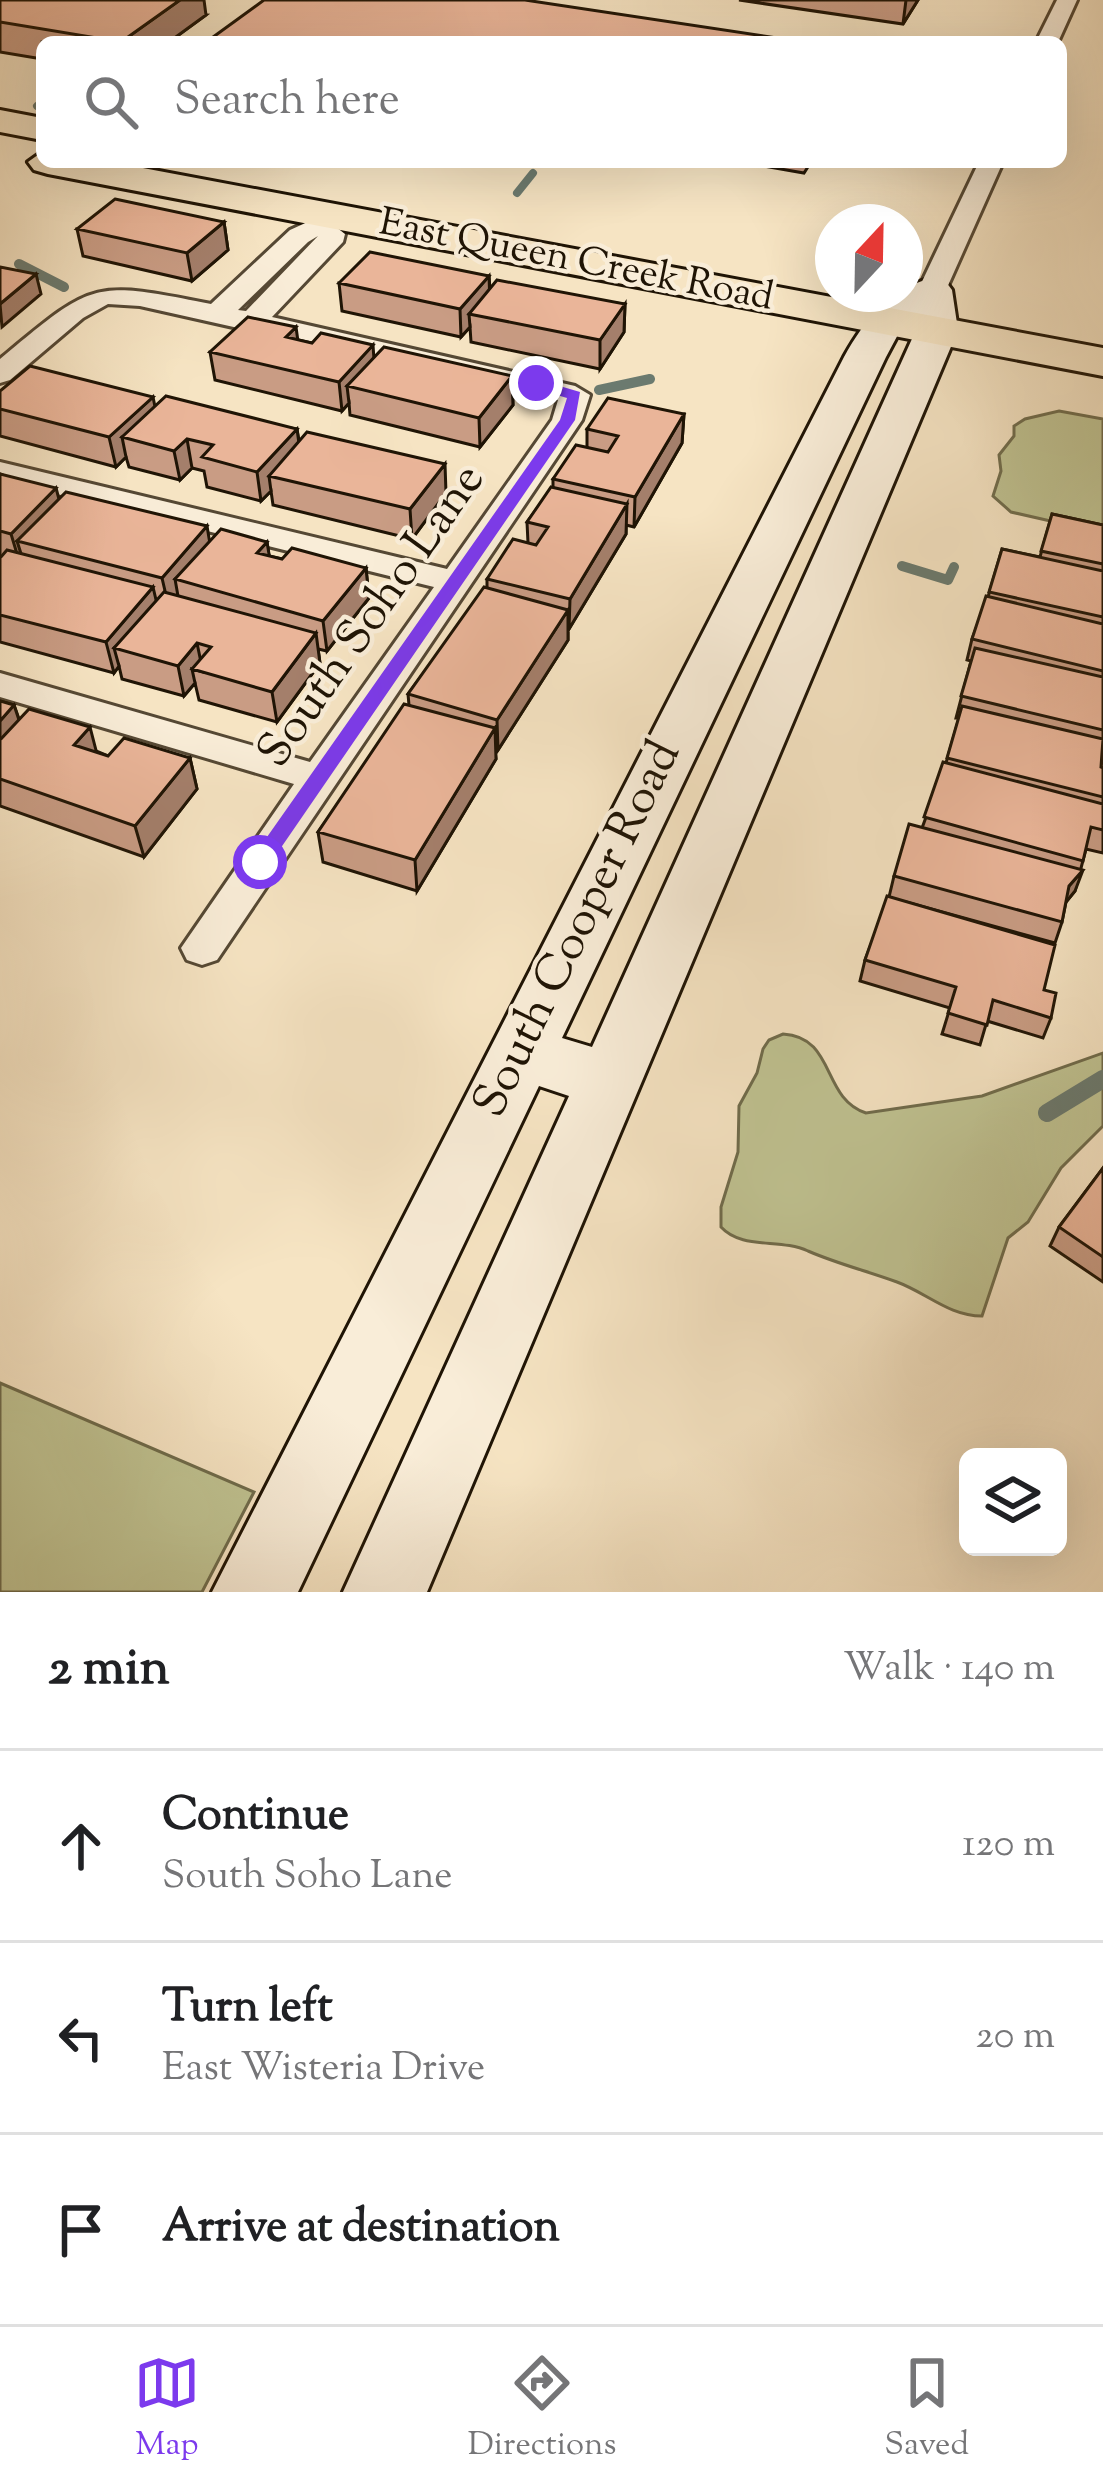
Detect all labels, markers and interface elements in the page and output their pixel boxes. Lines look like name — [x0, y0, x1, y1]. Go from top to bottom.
search box — [36, 36, 1067, 168]
icon: search — [78, 69, 144, 135]
text: Search here — [174, 70, 400, 135]
street label: East Queen Creek Road — [374, 196, 778, 328]
north arrow — [815, 204, 923, 312]
route end — [509, 356, 563, 410]
street label: South Soho Lane — [242, 451, 504, 783]
street label: South Cooper Road — [458, 730, 700, 1130]
route start — [233, 835, 287, 889]
map controls — [959, 1448, 1067, 1556]
button: layers — [959, 1448, 1067, 1556]
text: 2 min — [48, 1634, 170, 1707]
text: Walk · 140 m — [843, 1642, 1055, 1698]
text: Continue — [162, 1785, 349, 1850]
icon: ahead — [48, 1813, 114, 1879]
text: 120 m — [962, 1818, 1055, 1874]
text: South Soho Lane — [162, 1850, 452, 1906]
text: Turn left — [162, 1977, 333, 2042]
icon: left — [48, 2005, 114, 2071]
text: 20 m — [976, 2010, 1055, 2066]
text: East Wisteria Drive — [162, 2042, 485, 2098]
icon: arrive — [48, 2197, 114, 2263]
text: Arrive at destination — [162, 2197, 560, 2262]
tab: Map — [134, 2350, 200, 2470]
tab: Directions — [468, 2350, 617, 2470]
tab: Saved — [884, 2350, 969, 2470]

